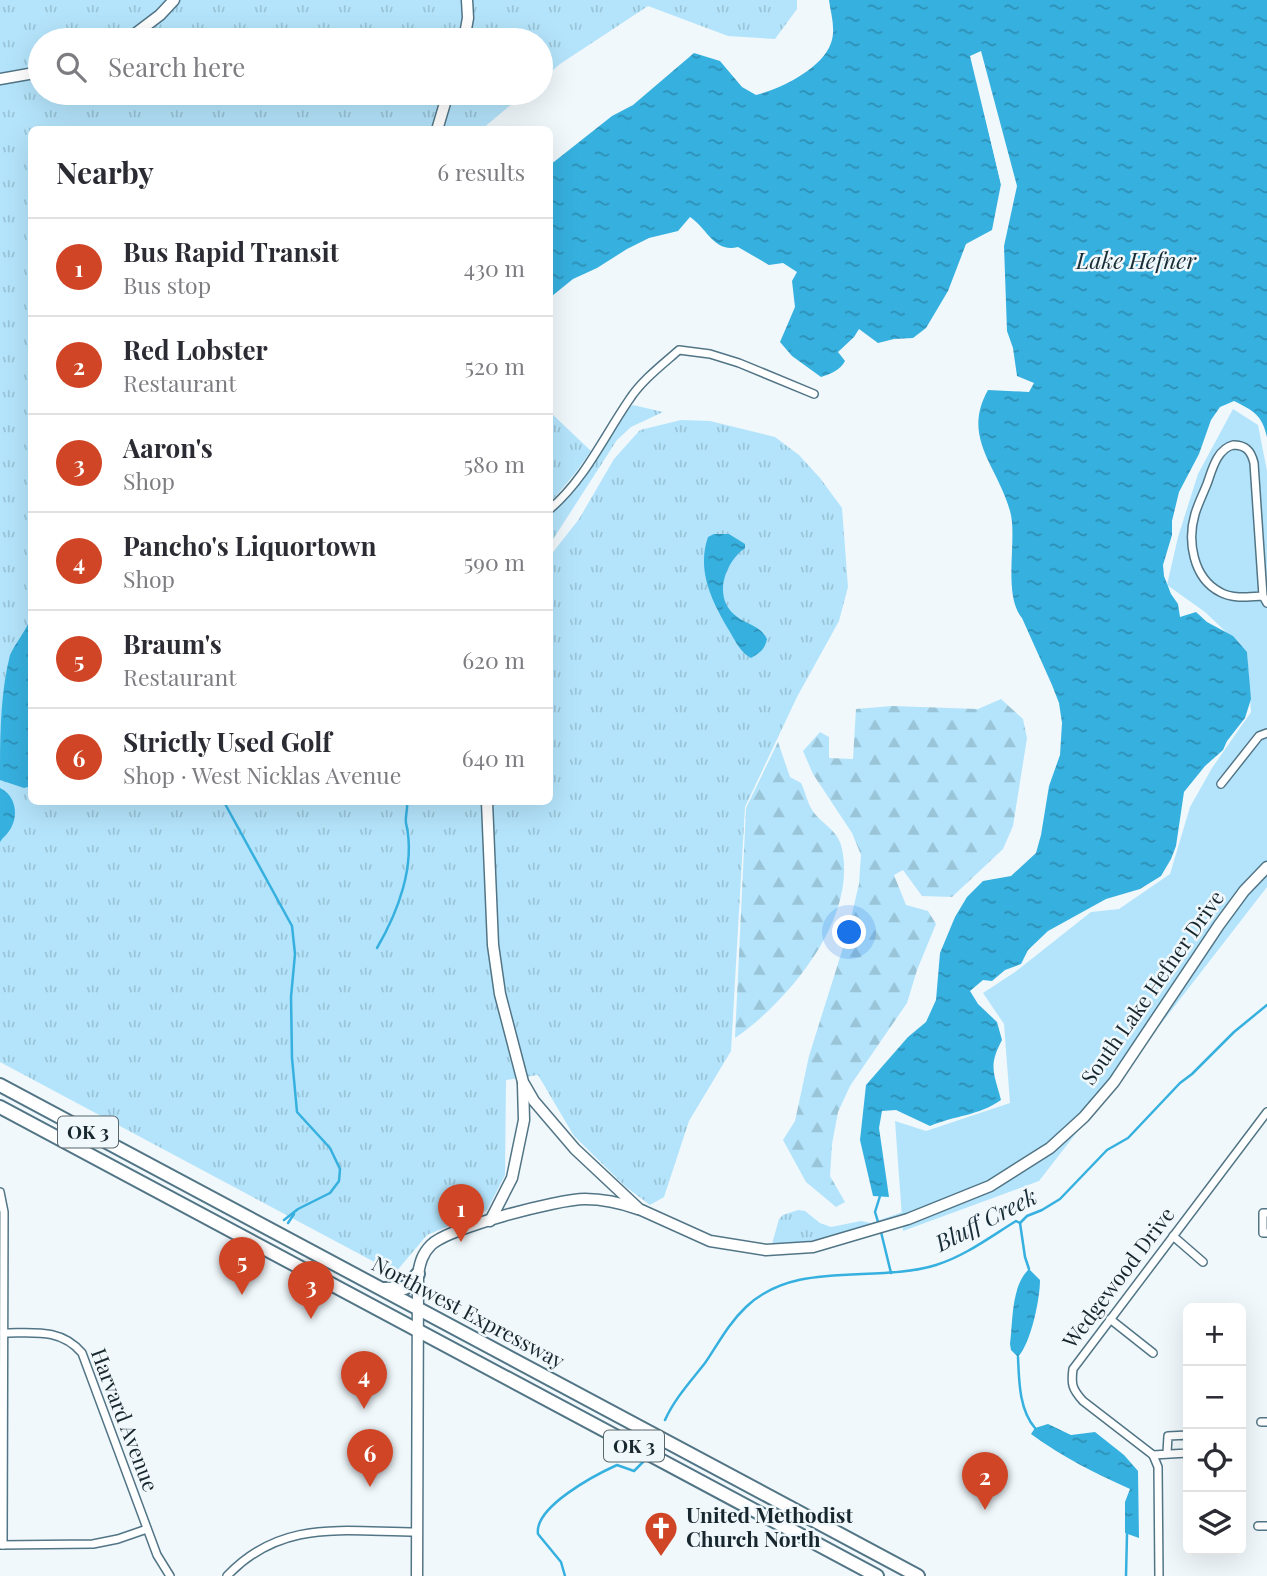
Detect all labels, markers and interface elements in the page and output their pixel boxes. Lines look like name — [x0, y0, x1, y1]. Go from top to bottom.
search box — [28, 28, 553, 105]
icon: search — [52, 48, 90, 86]
text: Search here — [108, 49, 245, 84]
text: Nearby — [56, 152, 154, 192]
text: 6 results — [437, 156, 525, 187]
text: Bus Rapid Transit — [123, 234, 339, 269]
water label: Lake Hefner — [1075, 244, 1197, 275]
text: 1 — [75, 252, 83, 283]
text: 430 m — [464, 252, 525, 283]
text: Bus stop — [123, 269, 211, 300]
text: Red Lobster — [123, 332, 268, 367]
text: 2 — [73, 350, 85, 381]
text: 520 m — [464, 350, 525, 381]
text: Restaurant — [123, 367, 236, 398]
text: Aaron's — [123, 430, 213, 465]
text: 3 — [73, 448, 85, 479]
text: 580 m — [464, 448, 525, 479]
text: Shop — [123, 465, 175, 496]
text: Pancho's Liquortown — [123, 528, 377, 563]
text: 4 — [73, 546, 85, 577]
text: 590 m — [464, 546, 525, 577]
text: Shop — [123, 563, 175, 594]
text: Braum's — [123, 626, 222, 661]
text: 5 — [74, 644, 84, 675]
text: 620 m — [462, 644, 525, 675]
text: Restaurant — [123, 661, 236, 692]
text: Strictly Used Golf — [123, 724, 331, 759]
text: 6 — [73, 742, 85, 773]
text: 640 m — [462, 742, 525, 773]
text: Shop · West Nicklas Avenue — [123, 759, 401, 790]
street label: South Lake Hefner Drive — [1074, 884, 1229, 1090]
your location — [832, 915, 866, 949]
road number: OK 3 — [58, 1116, 118, 1148]
water label: Bluff Creek — [928, 1180, 1042, 1258]
pin: 1 — [438, 1184, 484, 1242]
street label: Wedgewood Drive — [1055, 1201, 1180, 1354]
pin: 5 — [219, 1237, 265, 1295]
street label: Northwest Expressway — [368, 1249, 571, 1374]
pin: 3 — [288, 1261, 334, 1319]
map controls — [1183, 1303, 1246, 1555]
button: + — [1183, 1303, 1246, 1366]
street label: Harvard Avenue — [86, 1344, 166, 1495]
pin: 4 — [341, 1351, 387, 1409]
button: − — [1183, 1366, 1246, 1429]
pin: 6 — [347, 1429, 393, 1487]
button: locate — [1183, 1429, 1246, 1492]
road number: OK 3 — [604, 1430, 664, 1462]
pin: 2 — [962, 1452, 1008, 1510]
button: layers — [1183, 1492, 1246, 1555]
place label: United Methodist Church North — [686, 1500, 854, 1552]
church icon: United Methodist Church North — [642, 1509, 680, 1558]

